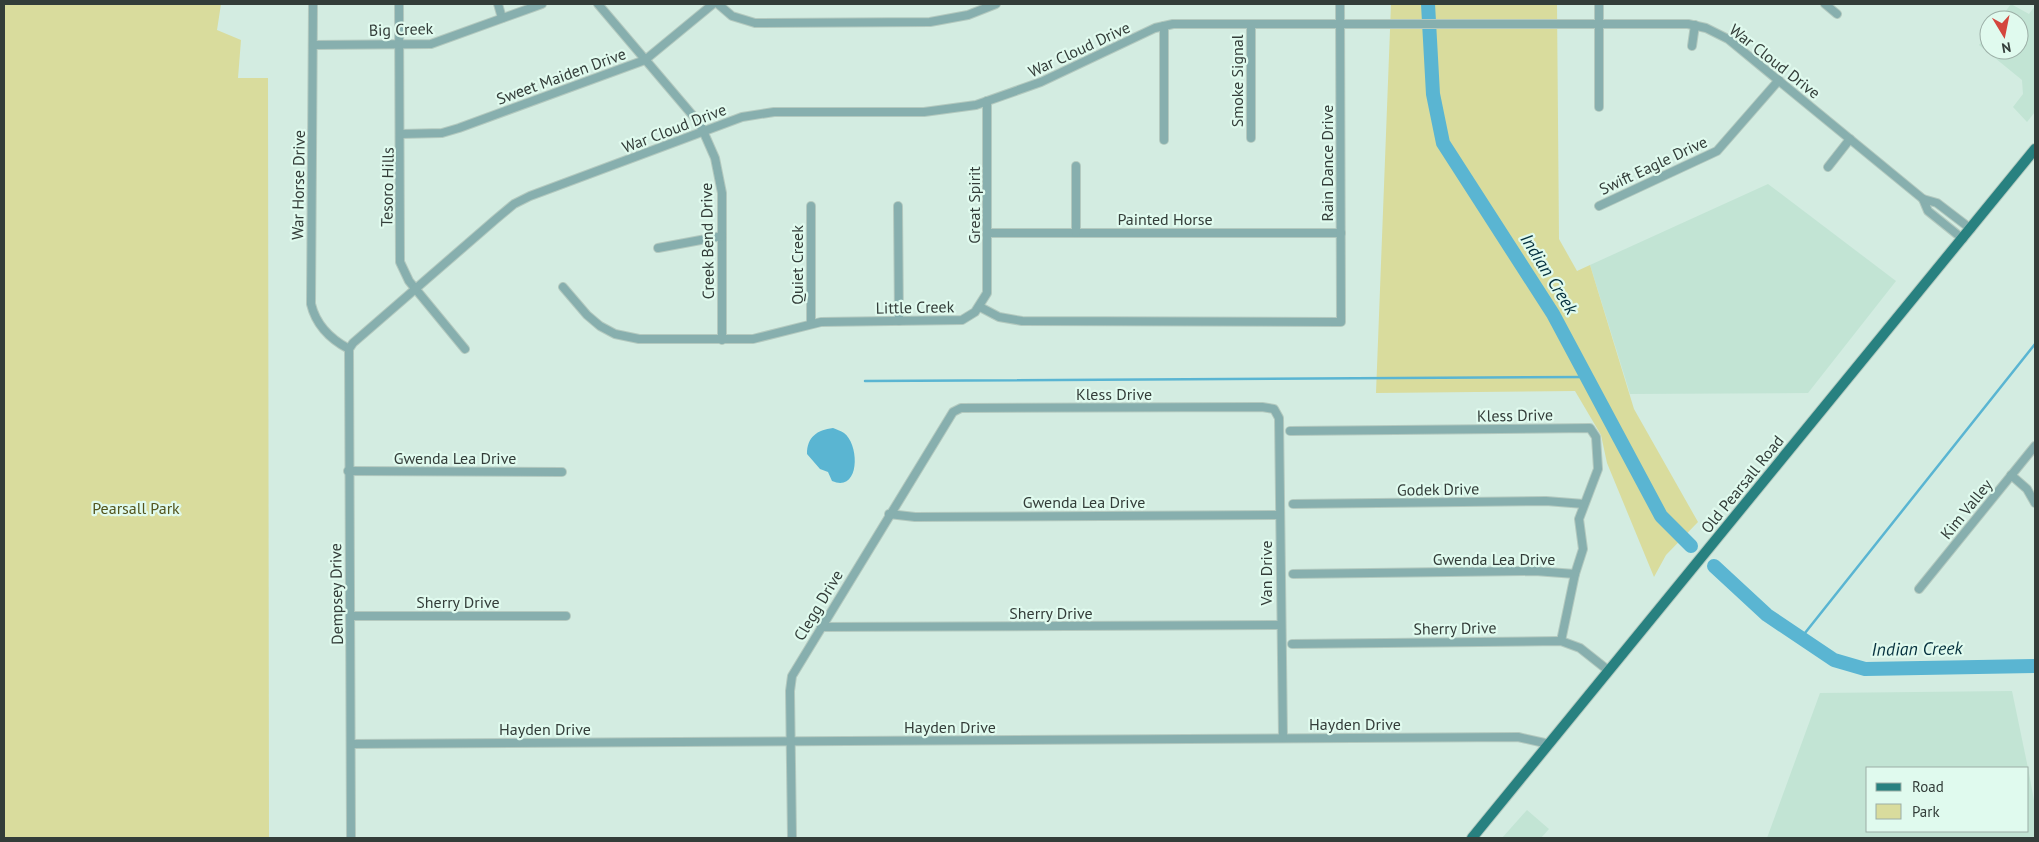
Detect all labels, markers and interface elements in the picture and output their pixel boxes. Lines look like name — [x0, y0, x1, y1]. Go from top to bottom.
north arrow — [1979, 10, 2029, 60]
street label: War Cloud Drive — [1025, 17, 1133, 81]
street label: Big Creek — [368, 18, 434, 40]
street label: War Cloud Drive — [1726, 19, 1824, 103]
street label: Smoke Signal — [1227, 34, 1247, 127]
text: N — [2000, 38, 2012, 57]
street label: Sweet Maiden Drive — [494, 43, 628, 109]
street label: War Cloud Drive — [619, 99, 729, 157]
street label: Rain Dance Drive — [1317, 105, 1337, 221]
street label: War Horse Drive — [287, 130, 309, 240]
street label: Swift Eagle Drive — [1596, 131, 1710, 199]
street label: Tesoro Hills — [376, 147, 398, 227]
street label: Great Spirit — [964, 166, 984, 244]
street label: Creek Bend Drive — [696, 182, 718, 300]
street label: Painted Horse — [1117, 209, 1213, 229]
street label: Quiet Creek — [787, 225, 807, 305]
water label: Indian Creek — [1516, 229, 1584, 319]
street label: Little Creek — [876, 296, 955, 318]
street label: Kless Drive — [1076, 384, 1152, 404]
street label: Kless Drive — [1477, 404, 1553, 426]
street label: Old Pearsall Road — [1696, 431, 1788, 537]
street label: Gwenda Lea Drive — [394, 448, 516, 468]
street label: Kim Valley — [1936, 474, 1997, 543]
street label: Godek Drive — [1397, 478, 1479, 500]
street label: Gwenda Lea Drive — [1023, 492, 1145, 512]
park label: Pearsall Park — [92, 498, 180, 518]
street label: Van Drive — [1256, 540, 1276, 607]
street label: Dempsey Drive — [325, 543, 347, 645]
street label: Gwenda Lea Drive — [1433, 549, 1555, 569]
street label: Clegg Drive — [789, 566, 847, 644]
street label: Sherry Drive — [416, 592, 500, 612]
street label: Sherry Drive — [1009, 603, 1093, 623]
street label: Sherry Drive — [1413, 617, 1497, 639]
water label: Indian Creek — [1871, 636, 1964, 661]
street label: Hayden Drive — [1309, 714, 1401, 734]
street label: Hayden Drive — [904, 717, 996, 737]
street label: Hayden Drive — [499, 719, 591, 739]
legend — [1866, 767, 2029, 832]
text: Road — [1912, 777, 1944, 796]
text: Park — [1912, 802, 1940, 821]

